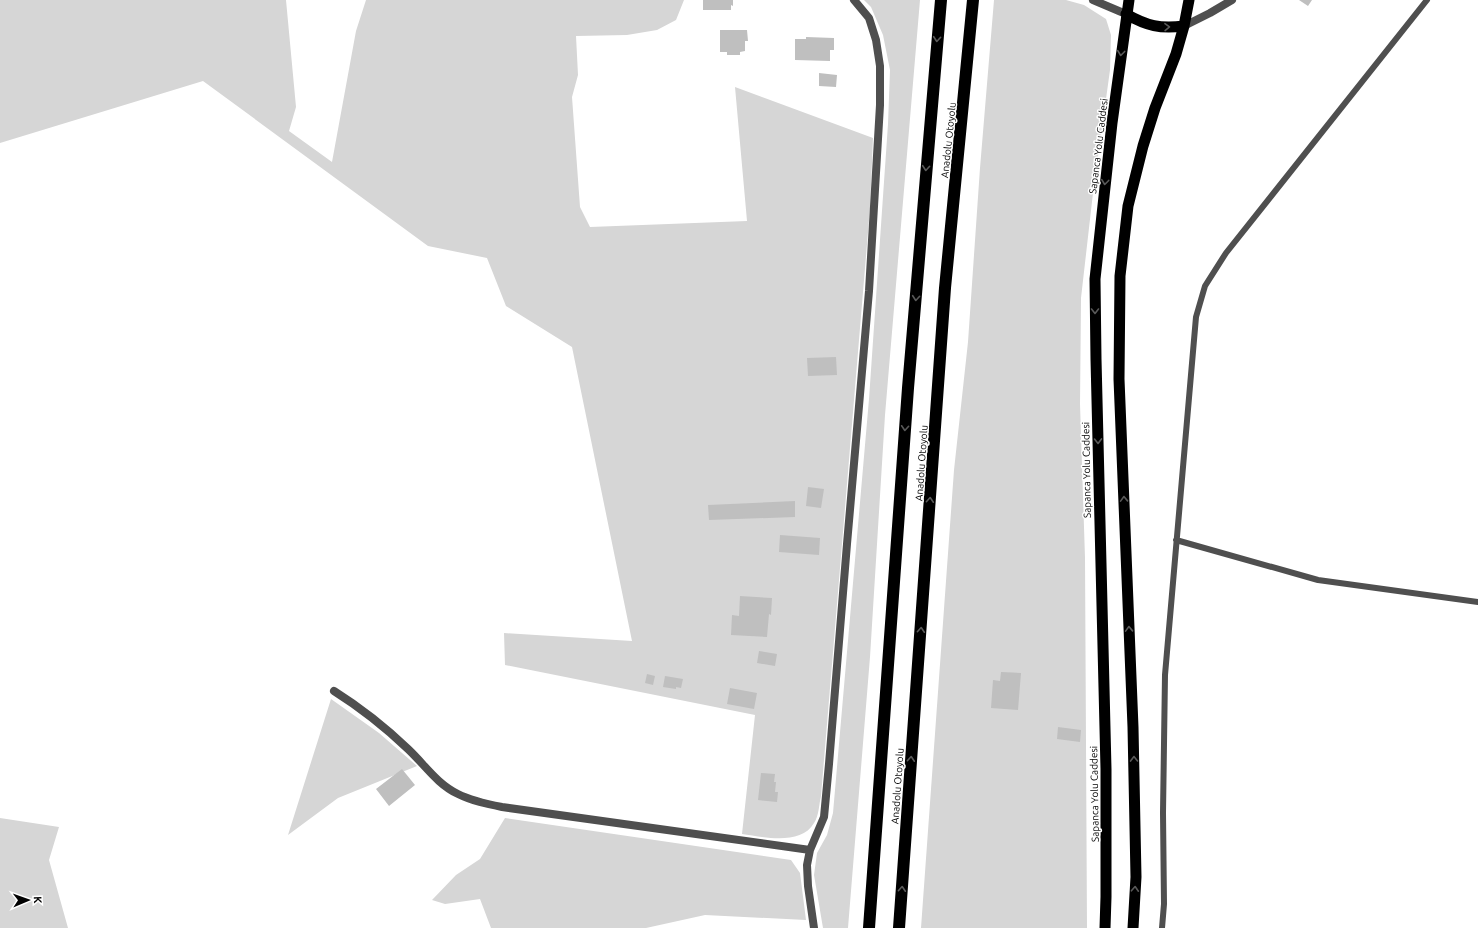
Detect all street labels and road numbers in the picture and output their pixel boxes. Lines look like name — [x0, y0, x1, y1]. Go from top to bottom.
street label: Sapanca Yolu Caddesi — [1087, 98, 1110, 194]
street label: Anadolu Otoyolu — [939, 102, 958, 178]
street label: Sapanca Yolu Caddesi — [1080, 422, 1093, 518]
street label: Anadolu Otoyolu — [913, 425, 930, 501]
street label: Sapanca Yolu Caddesi — [1088, 746, 1101, 842]
street label: Anadolu Otoyolu — [889, 748, 906, 824]

